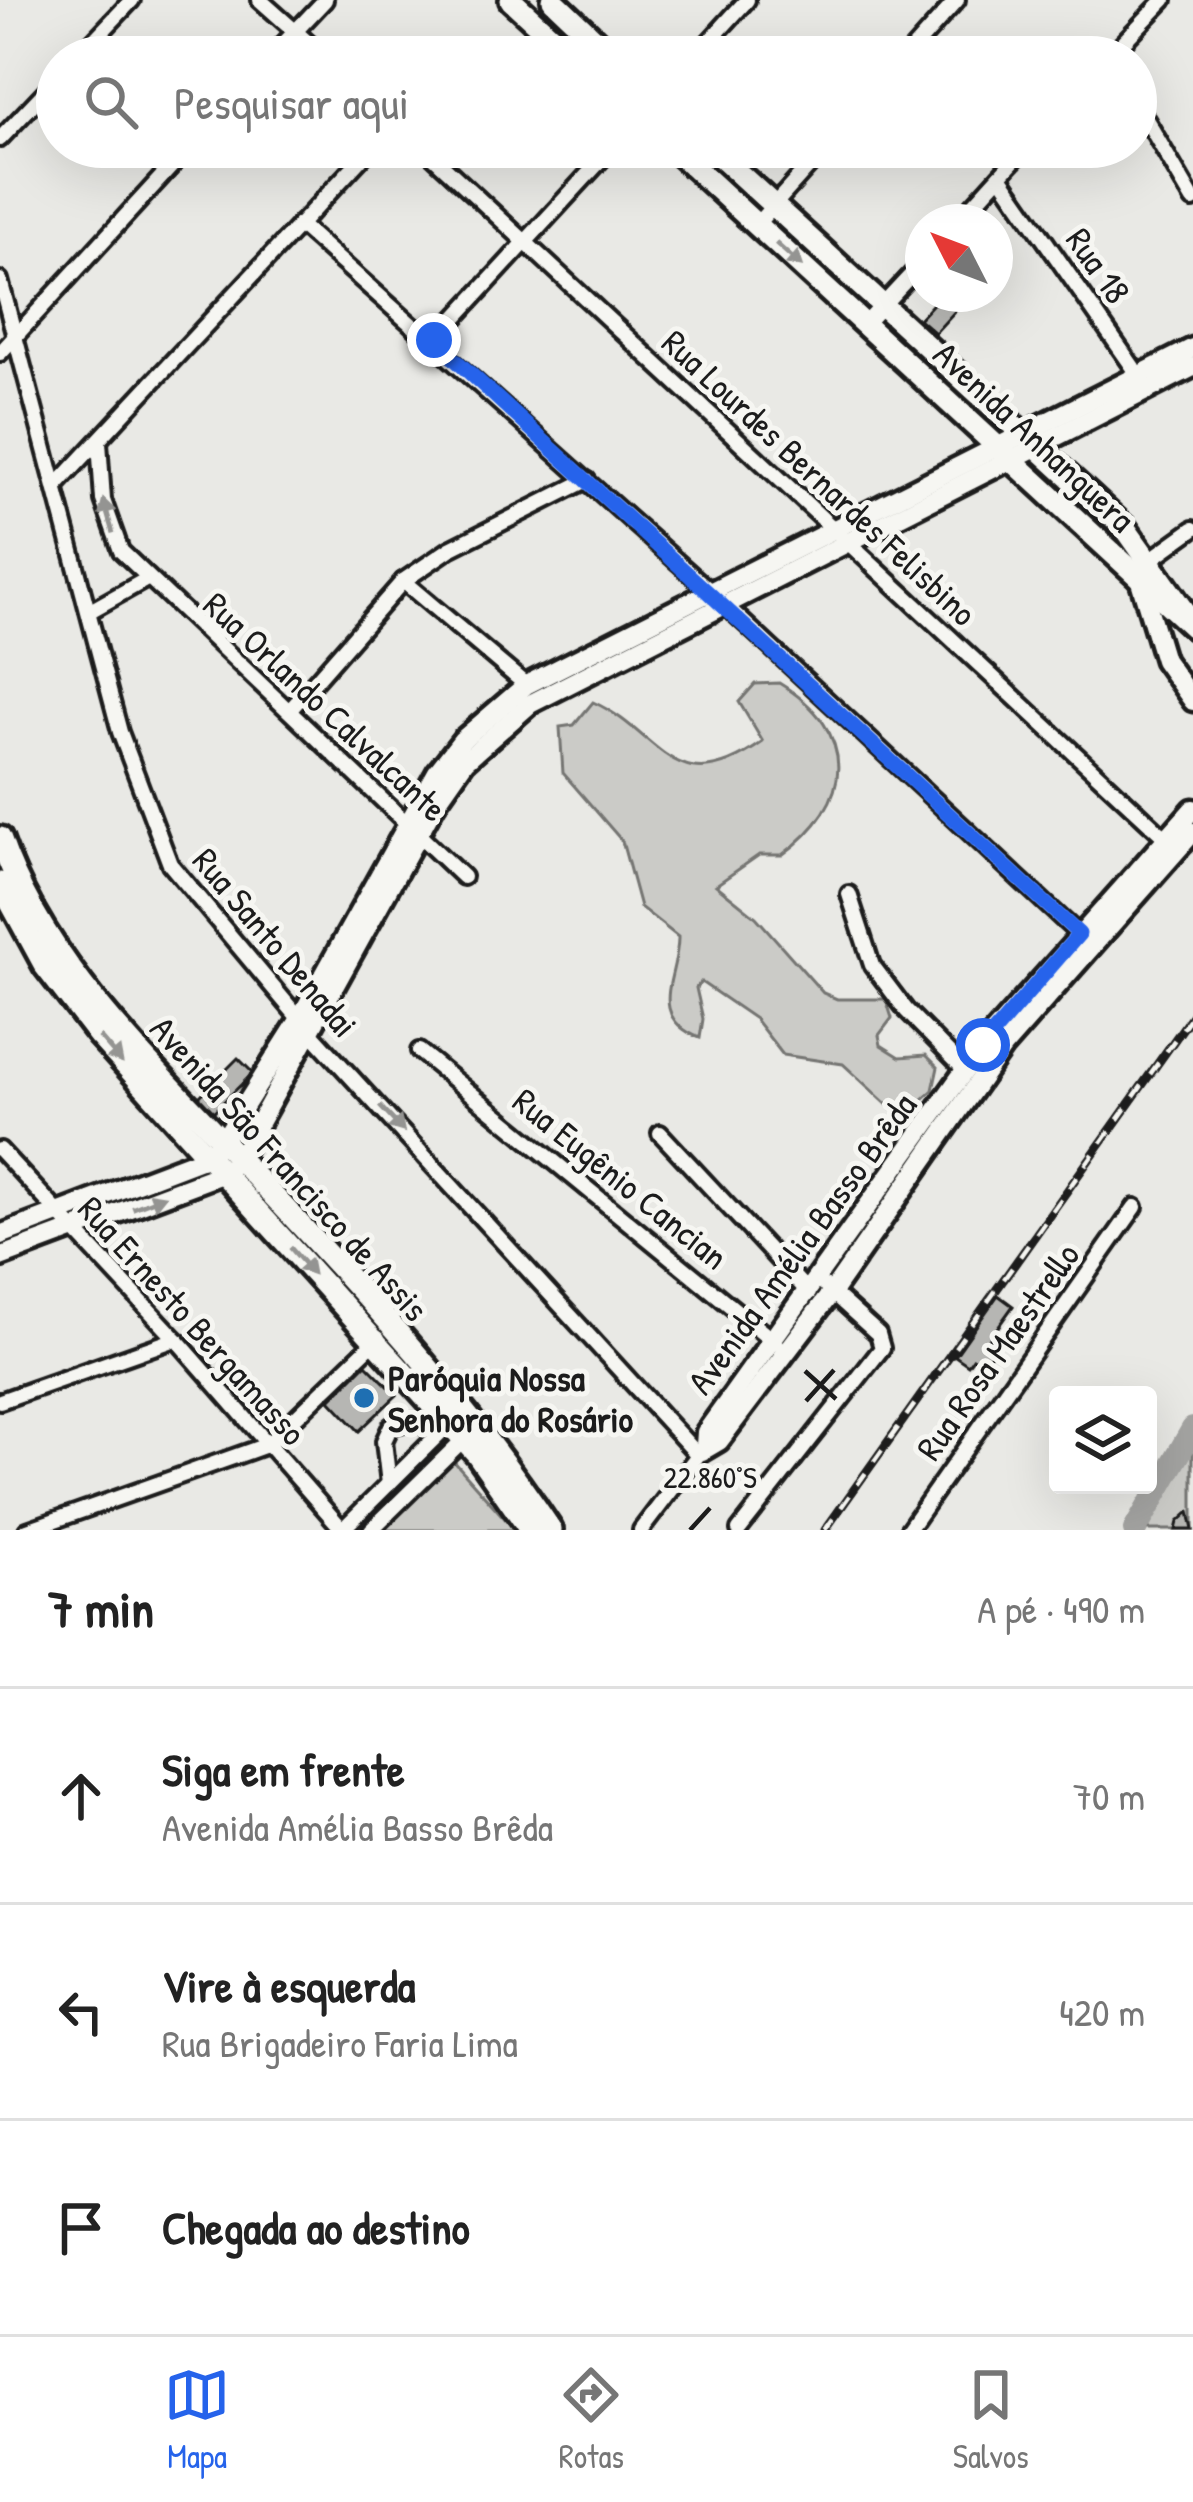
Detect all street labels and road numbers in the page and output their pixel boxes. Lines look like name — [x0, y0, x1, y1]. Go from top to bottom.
street label: Rua 18 — [1055, 217, 1143, 313]
street label: Rua Lourdes Bernardes Felisbino — [652, 318, 988, 636]
street label: Avenida Anhanguera — [924, 330, 1146, 542]
street label: Rua Orlando Calvalcante — [194, 580, 458, 832]
street label: Rua Santo Denadai — [182, 837, 370, 1047]
street label: Avenida São Francisco de Assis — [140, 1005, 440, 1331]
street label: Rua Eugênio Cancian — [503, 1076, 739, 1280]
street label: Avenida Amélia Basso Brêda — [675, 1083, 927, 1403]
street label: Rua Ernesto Bergamasso — [68, 1185, 318, 1455]
street label: Rua Rosa Maestrello — [904, 1233, 1090, 1469]

